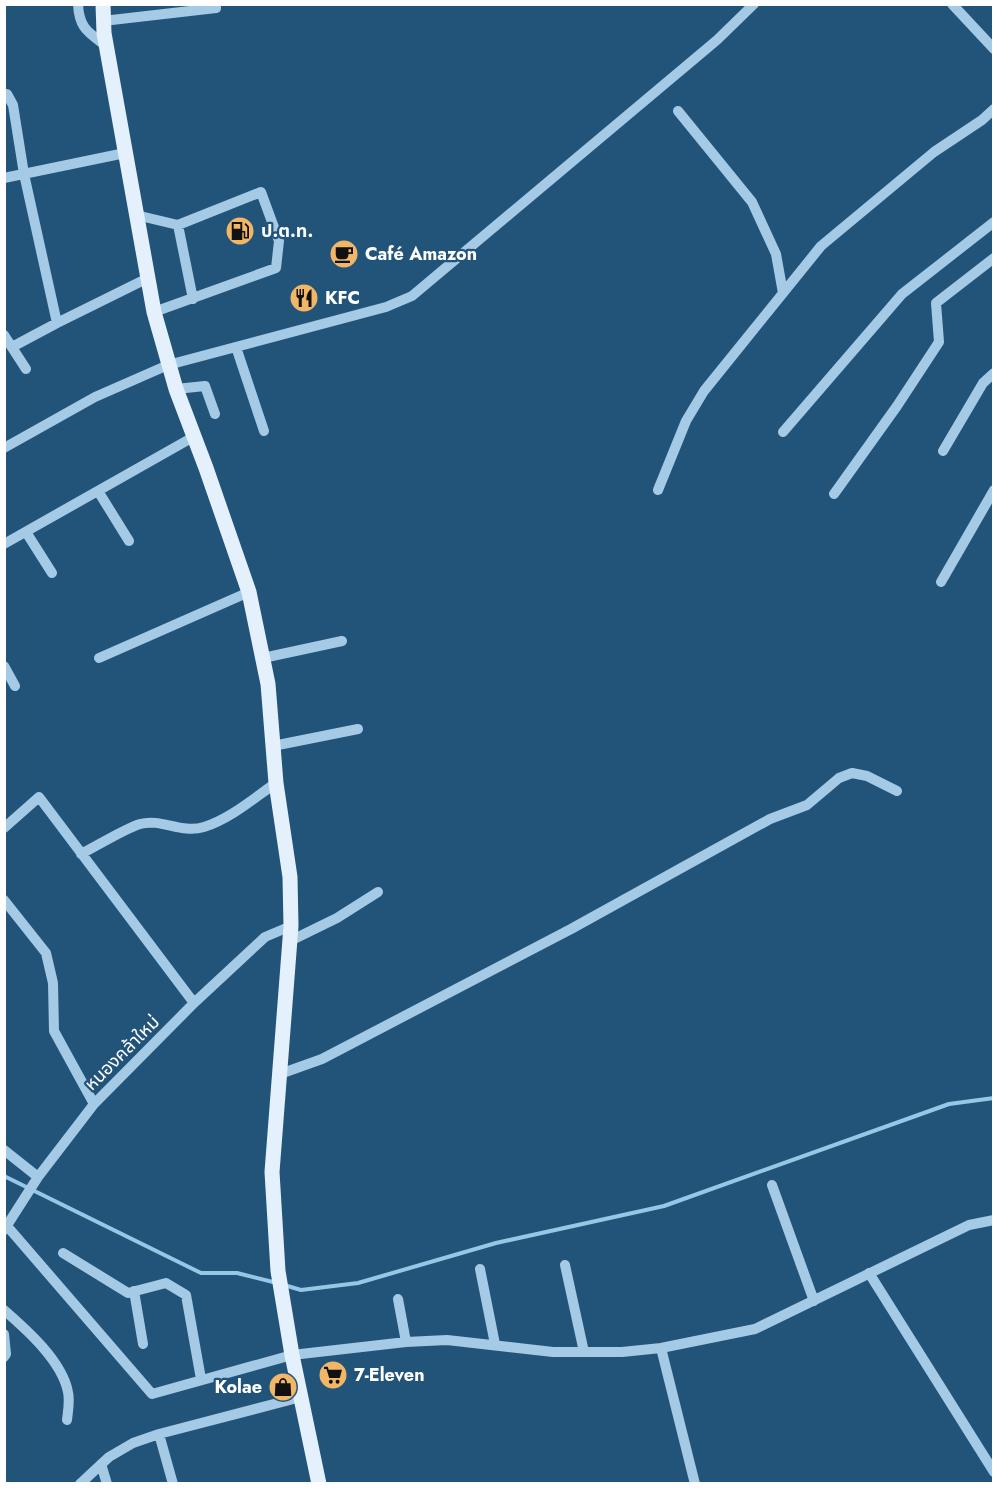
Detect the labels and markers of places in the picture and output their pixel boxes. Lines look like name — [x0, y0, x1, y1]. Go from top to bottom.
fuel station icon: ป.ต.ท. — [224, 215, 256, 247]
place label: ป.ต.ท. — [261, 218, 313, 244]
cafe icon: Café Amazon — [328, 238, 360, 270]
place label: Café Amazon — [365, 241, 477, 267]
restaurant icon: KFC — [288, 282, 320, 314]
place label: KFC — [325, 285, 360, 311]
supermarket icon: 7-Eleven — [317, 1359, 349, 1391]
place label: 7-Eleven — [354, 1362, 425, 1388]
shop icon: Kolae — [267, 1371, 299, 1403]
place label: Kolae — [214, 1374, 262, 1400]

